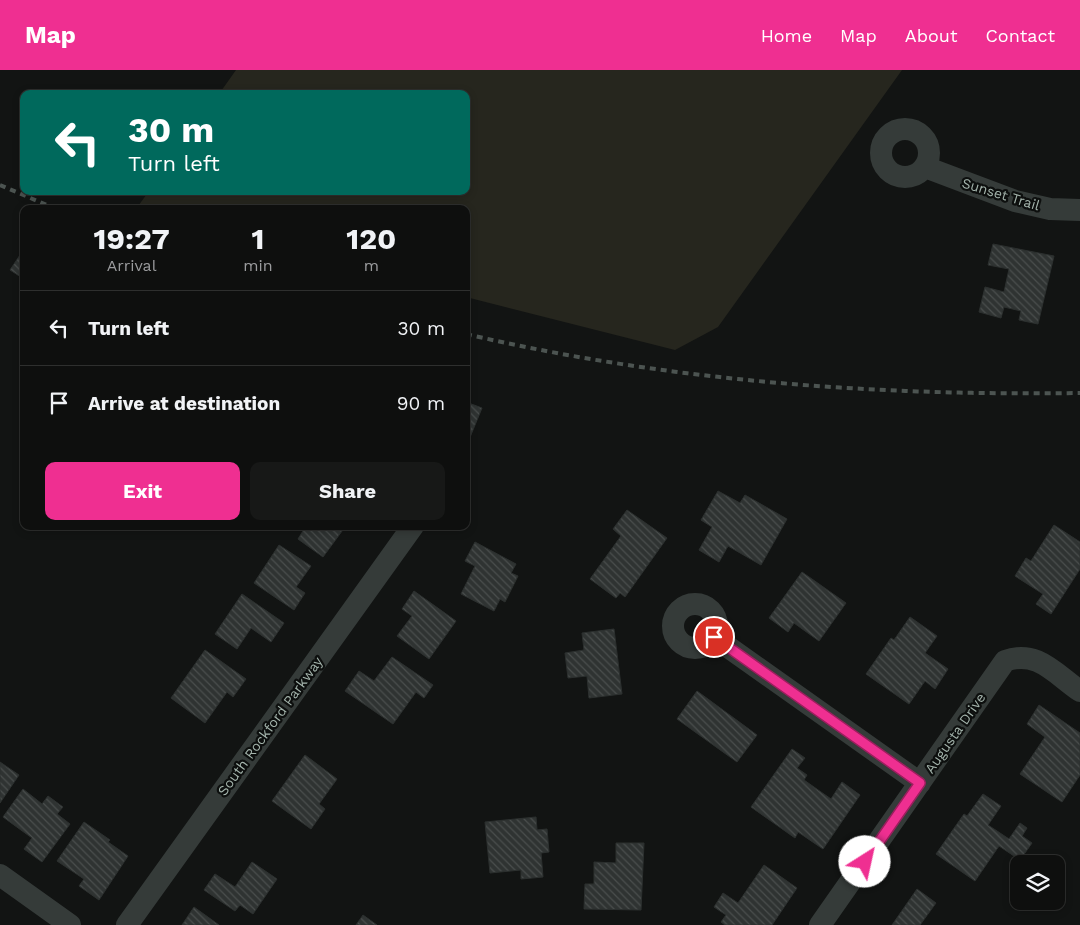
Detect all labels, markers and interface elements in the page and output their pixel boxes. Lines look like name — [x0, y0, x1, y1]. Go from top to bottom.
text: Map — [25, 21, 76, 49]
text: Home — [761, 25, 812, 46]
text: Map — [840, 25, 877, 46]
text: About — [905, 25, 957, 46]
text: Contact — [985, 25, 1055, 46]
text: 30 m — [128, 109, 214, 151]
icon: left — [45, 110, 110, 175]
text: Turn left — [128, 151, 220, 176]
street label: Sunset Trail — [960, 175, 1043, 214]
text: 19:27 — [94, 221, 170, 256]
text: 1 — [251, 221, 264, 256]
text: 120 — [346, 221, 396, 256]
text: Arrival — [107, 256, 157, 275]
text: min — [243, 256, 273, 275]
text: m — [364, 256, 379, 275]
icon: left — [45, 314, 73, 342]
text: Turn left — [88, 317, 169, 340]
text: 30 m — [398, 317, 445, 340]
icon: arrive — [45, 389, 73, 417]
text: Arrive at destination — [88, 392, 280, 415]
text: 90 m — [397, 392, 445, 415]
button: Exit — [45, 462, 240, 520]
button: Share — [250, 462, 445, 520]
pin — [693, 616, 735, 658]
icon: arrive — [700, 623, 728, 651]
street label: South Rockford Parkway — [214, 653, 326, 799]
street label: Augusta Drive — [921, 690, 989, 776]
position arrow — [838, 835, 890, 887]
map controls — [1010, 855, 1065, 910]
button: layers — [1010, 855, 1065, 910]

